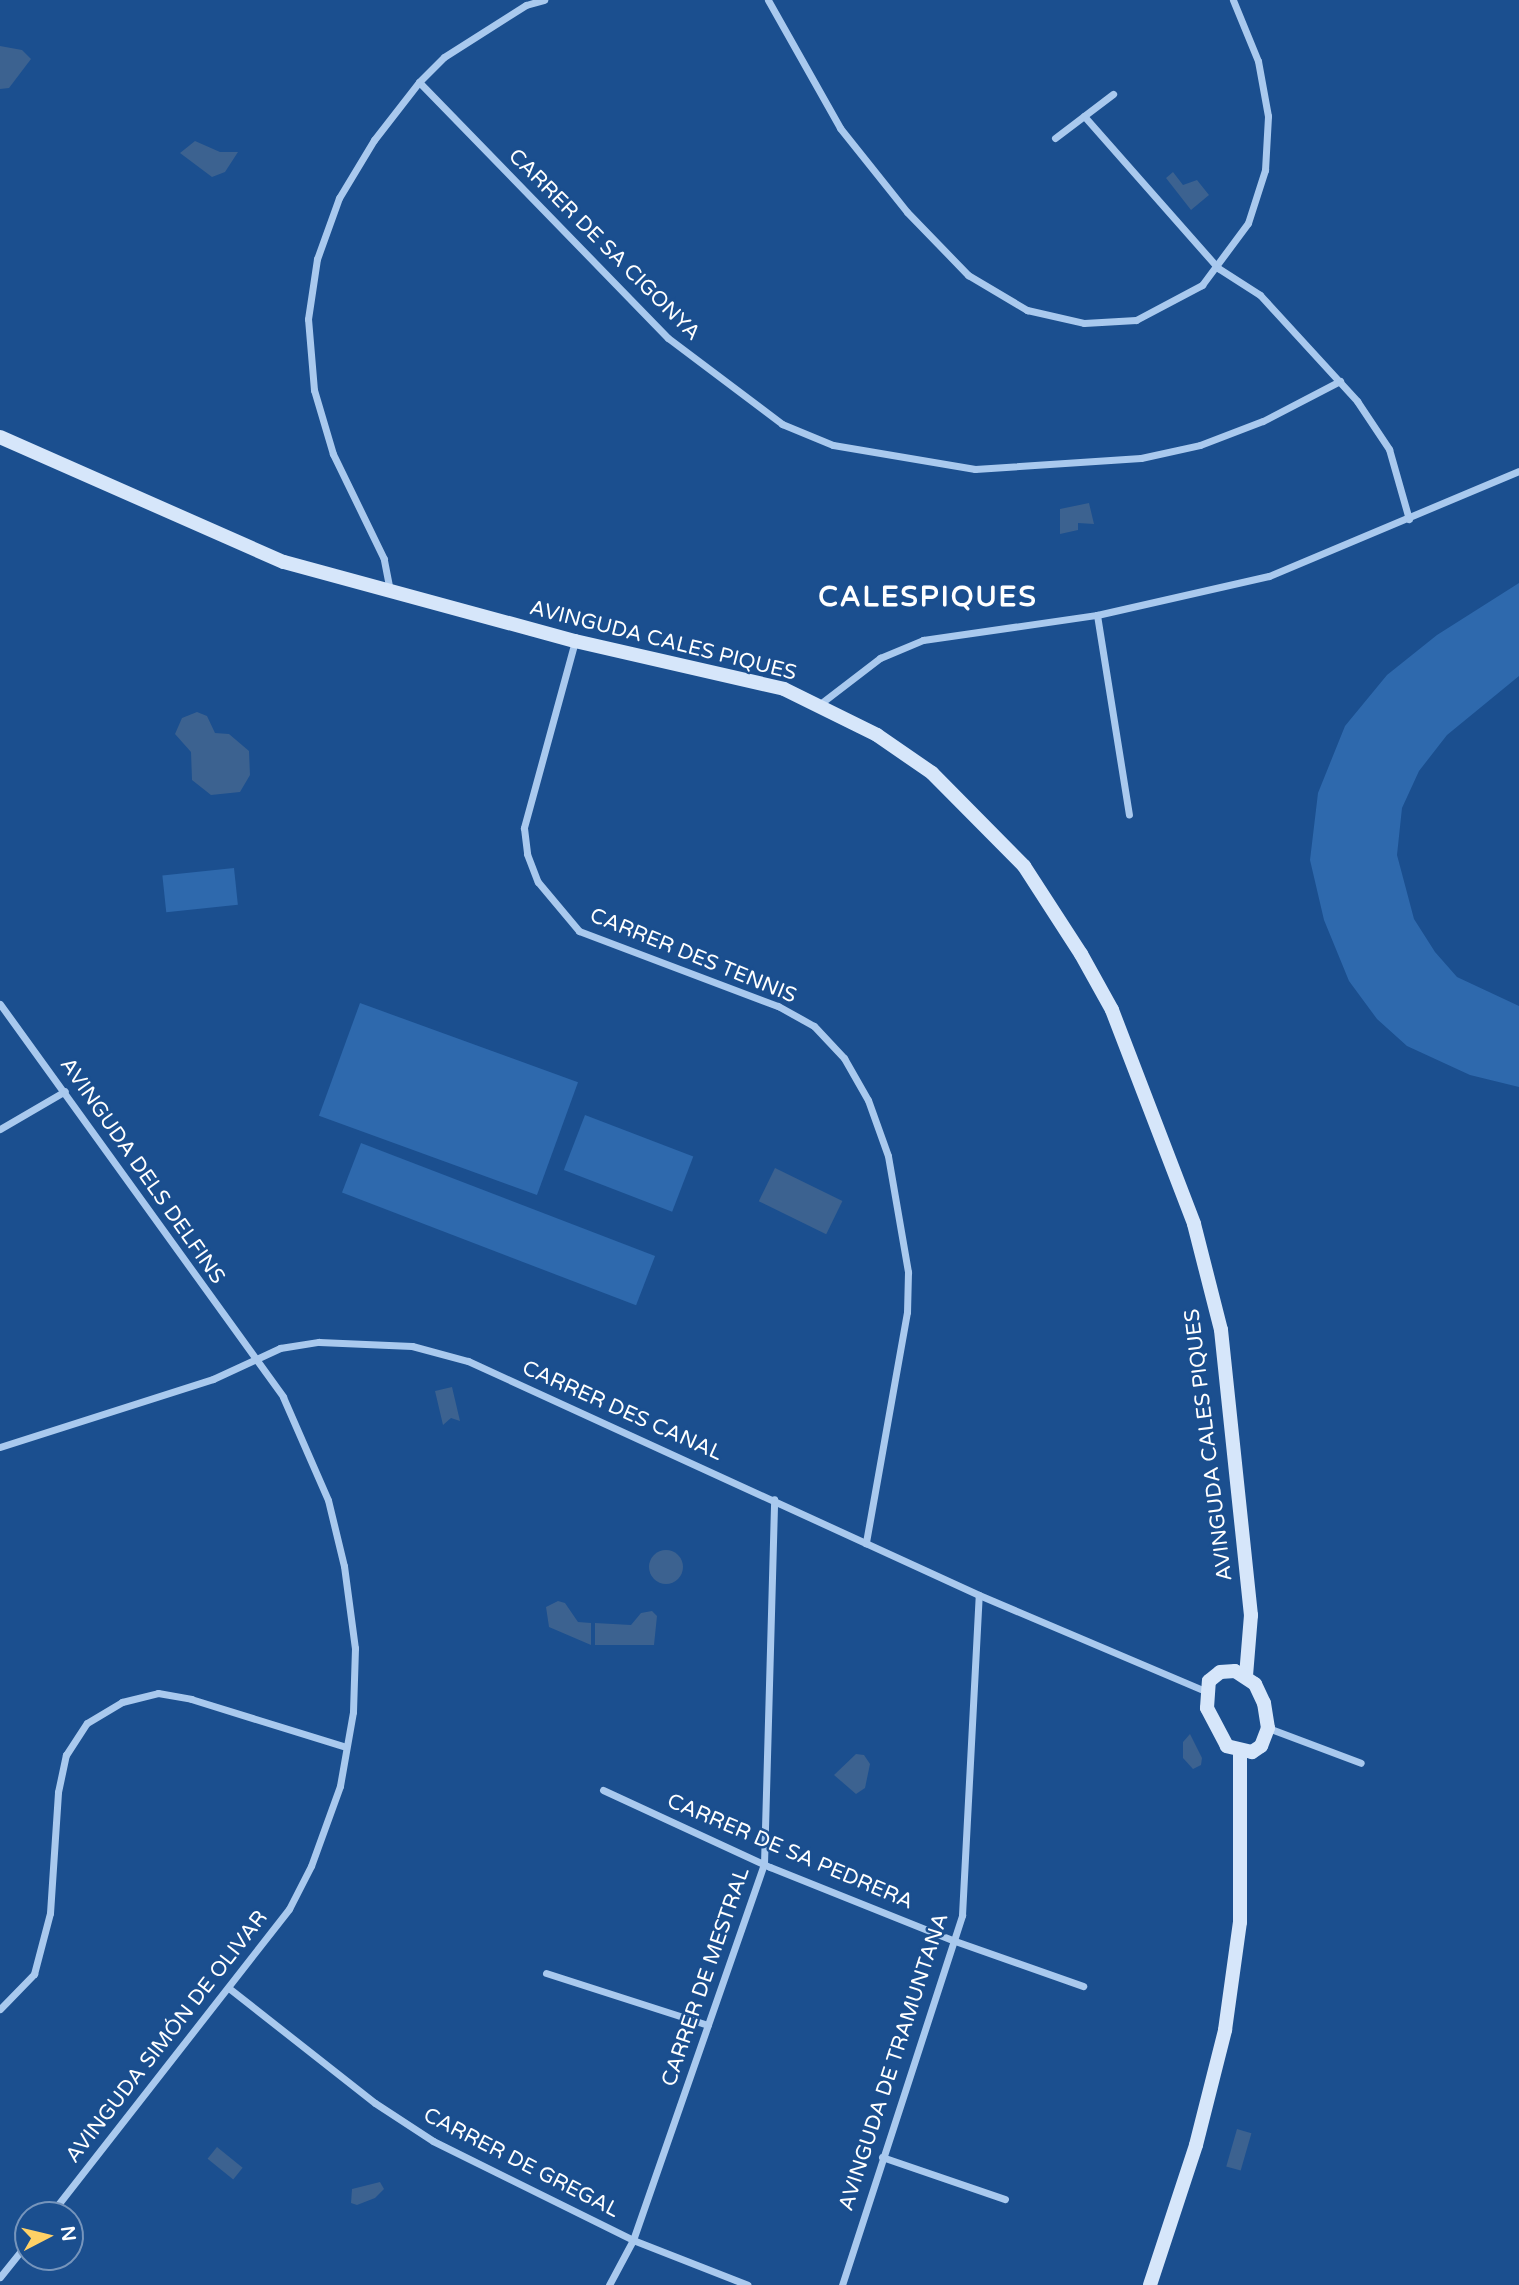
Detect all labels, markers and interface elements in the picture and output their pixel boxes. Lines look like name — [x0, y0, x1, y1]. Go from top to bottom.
street label: CARRER DE SA CIGONYA — [503, 144, 705, 346]
district label: CALESPIQUES — [820, 580, 1036, 614]
street label: AVINGUDA CALES PIQUES — [527, 596, 799, 686]
street label: CARRER DES TENNIS — [586, 903, 800, 1009]
street label: AVINGUDA DELS DELFINS — [54, 1053, 230, 1289]
street label: AVINGUDA CALES PIQUES — [1180, 1307, 1238, 1583]
street label: CARRER DES CANAL — [518, 1355, 726, 1467]
street label: CARRER DE SA PEDRERA — [663, 1789, 917, 1915]
street label: CARRER DE MESTRAL — [657, 1864, 755, 2090]
street label: AVINGUDA SIMÓN DE OLIVAR — [61, 1906, 273, 2168]
street label: AVINGUDA DE TRAMUNTANA — [834, 1910, 954, 2214]
street label: CARRER DE GREGAL — [419, 2103, 623, 2223]
north arrow — [14, 2201, 84, 2271]
text: N — [56, 2225, 80, 2243]

